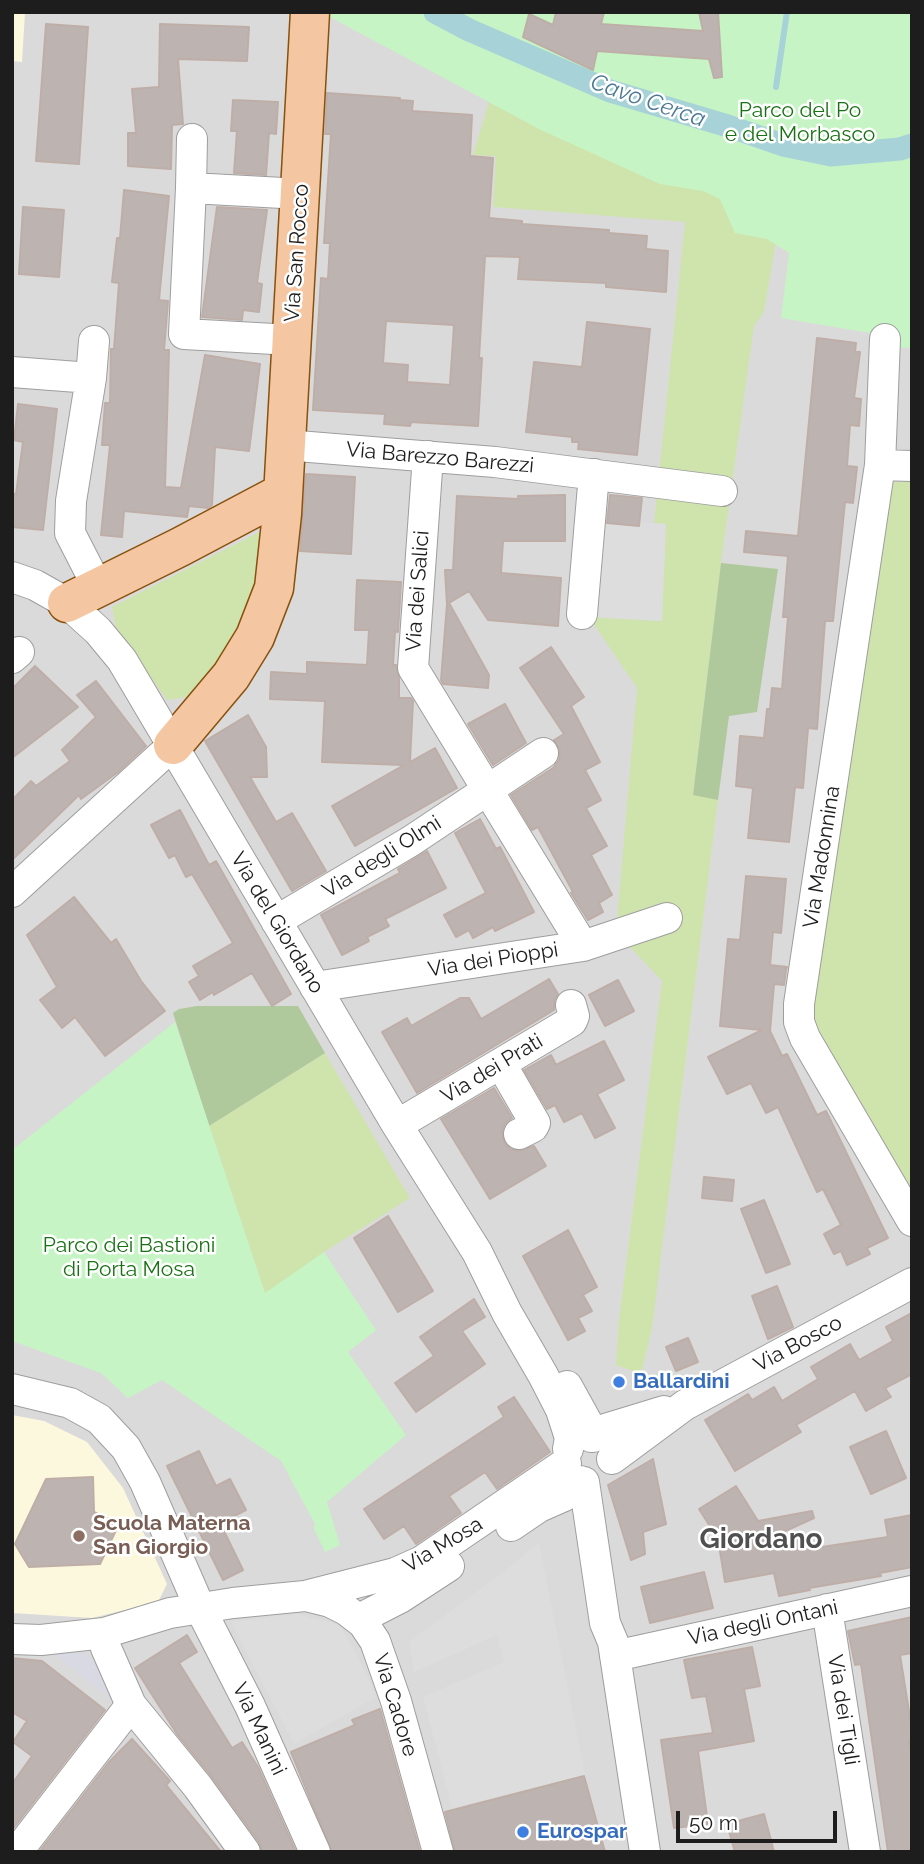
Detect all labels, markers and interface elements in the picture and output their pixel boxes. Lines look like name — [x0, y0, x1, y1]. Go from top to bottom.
water label: Cavo Cerca — [587, 68, 709, 134]
park label: Parco del Po e del Morbasco — [725, 98, 875, 148]
street label: Via San Rocco — [280, 183, 314, 323]
street label: Via Barezzo Barezzi — [345, 437, 535, 479]
street label: Via dei Salici — [401, 529, 435, 653]
street label: Via Madonnina — [798, 784, 846, 930]
street label: Via degli Olmi — [318, 811, 446, 903]
street label: Via del Giordano — [225, 848, 329, 998]
street label: Via dei Pioppi — [426, 937, 560, 983]
street label: Via dei Prati — [437, 1029, 547, 1109]
park label: Parco dei Bastioni di Porta Mosa — [43, 1233, 215, 1283]
street label: Via Bosco — [750, 1310, 846, 1378]
place label: Ballardini — [633, 1369, 730, 1395]
marker: Ballardini — [611, 1374, 627, 1390]
place label: Scuola Materna San Giorgio — [93, 1511, 251, 1561]
street label: Via Mosa — [399, 1512, 487, 1578]
district label: Giordano — [699, 1523, 823, 1557]
marker: Scuola Materna San Giorgio — [71, 1528, 87, 1544]
street label: Via degli Ontani — [686, 1595, 840, 1651]
street label: Via Cadore — [367, 1650, 423, 1760]
street label: Via dei Tigli — [822, 1653, 864, 1767]
street label: Via Manini — [227, 1679, 291, 1779]
scale bar — [679, 1798, 840, 1842]
text: 50 m — [689, 1810, 738, 1835]
place label: Eurospar — [537, 1819, 627, 1845]
marker: Eurospar — [515, 1824, 531, 1840]

